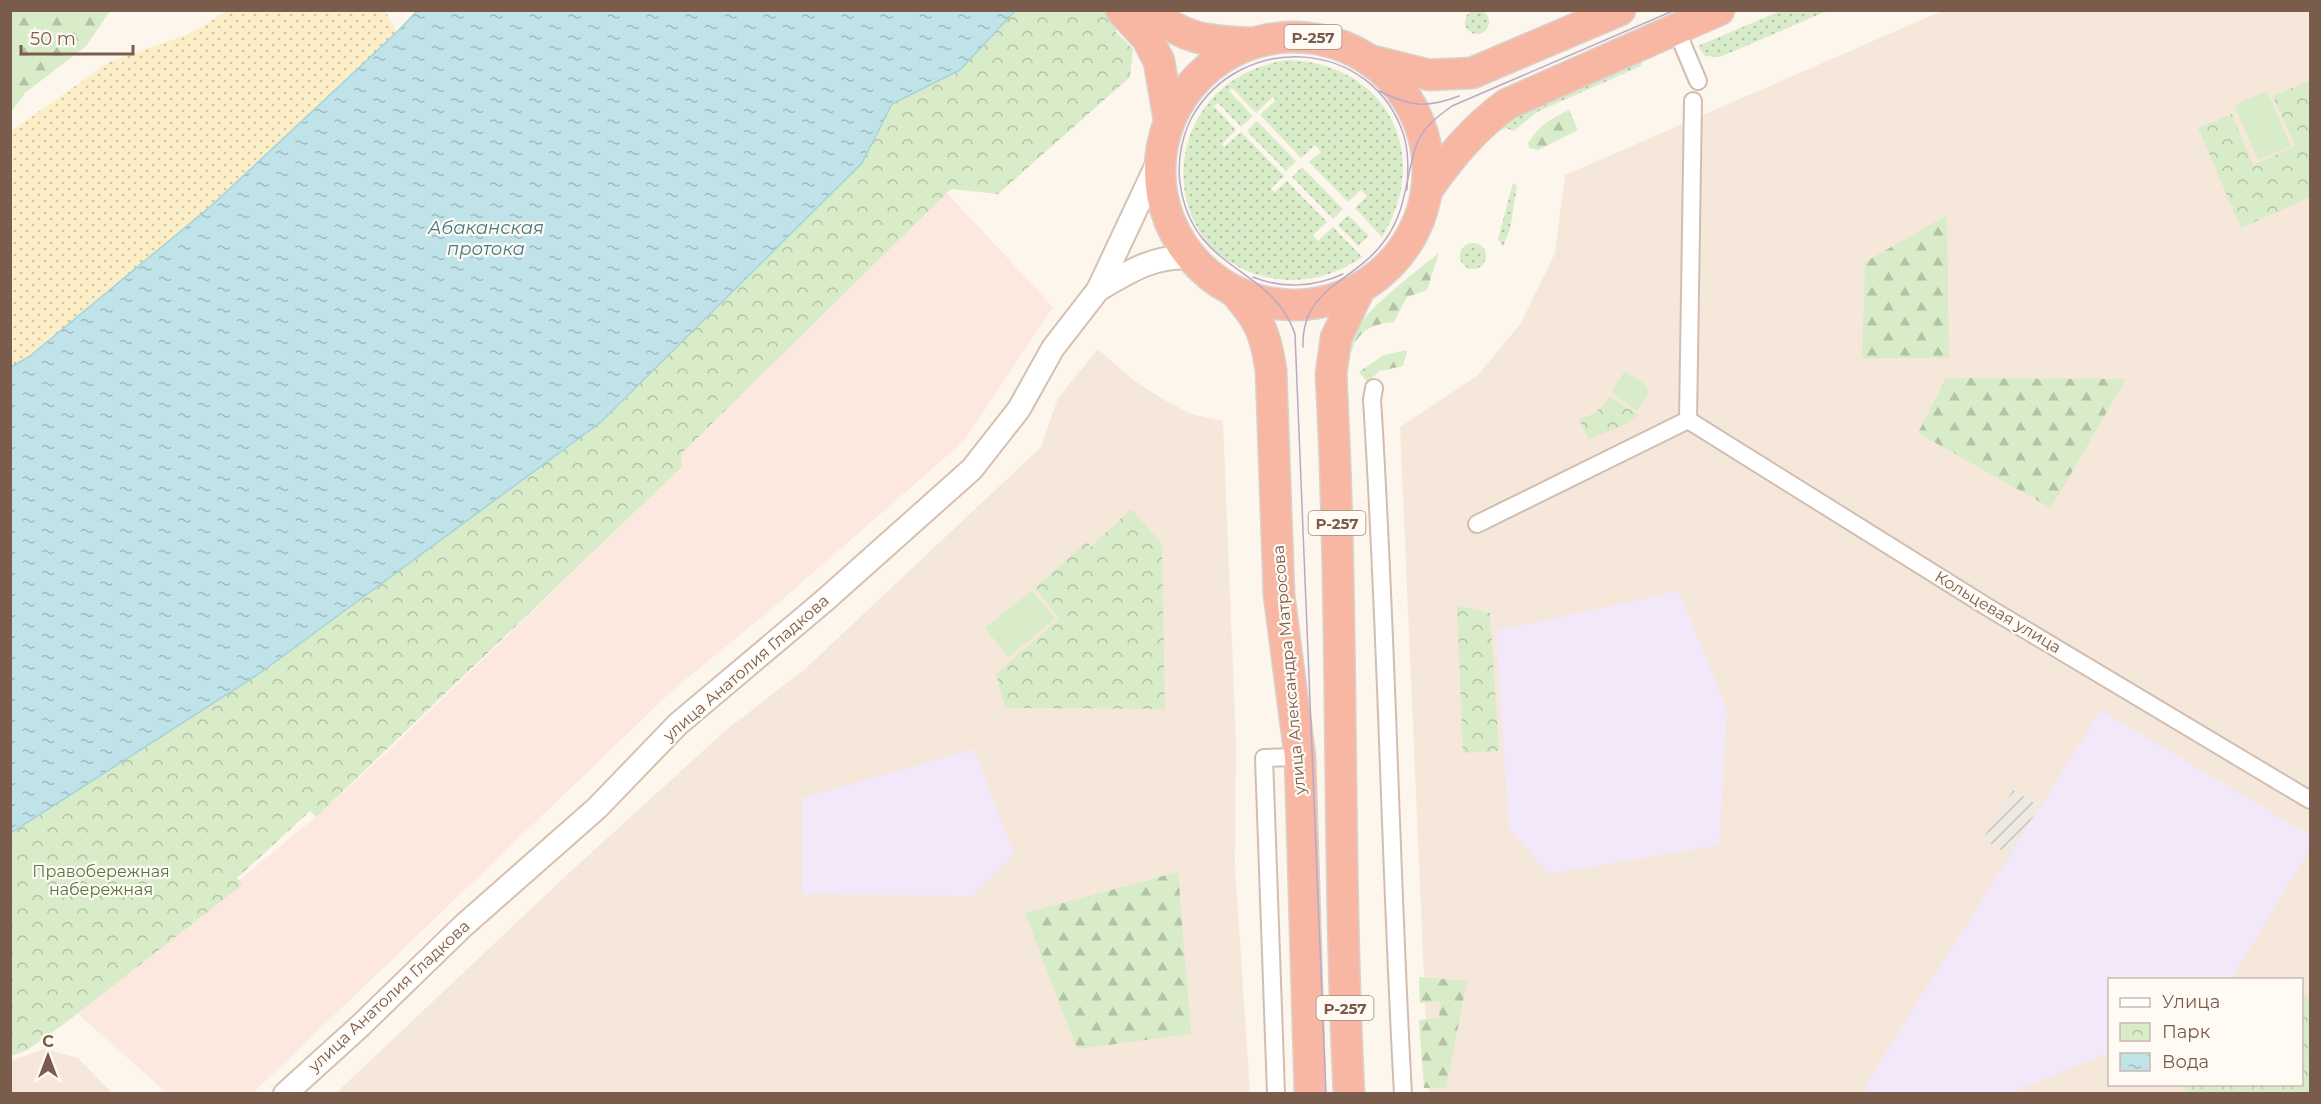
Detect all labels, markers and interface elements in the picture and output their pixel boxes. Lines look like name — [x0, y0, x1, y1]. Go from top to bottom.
scale bar — [21, 18, 134, 56]
road number: Р-257 — [1284, 25, 1342, 49]
text: 50 m — [30, 28, 76, 50]
water label: Абаканская протока — [427, 217, 544, 260]
road number: Р-257 — [1308, 511, 1366, 535]
street label: улица Александра Матросова — [1269, 544, 1309, 797]
street label: Кольцевая улица — [1932, 567, 2064, 657]
street label: улица Анатолия Гладкова — [659, 591, 833, 746]
park label: Правобережная набережная — [32, 862, 170, 899]
street label: улица Анатолия Гладкова — [304, 916, 473, 1076]
legend — [2108, 978, 2303, 1086]
text: Улица — [2162, 991, 2220, 1013]
road number: Р-257 — [1316, 996, 1374, 1020]
text: Парк — [2162, 1021, 2211, 1043]
north arrow — [18, 1026, 78, 1086]
text: С — [42, 1032, 54, 1051]
text: Вода — [2162, 1051, 2209, 1073]

